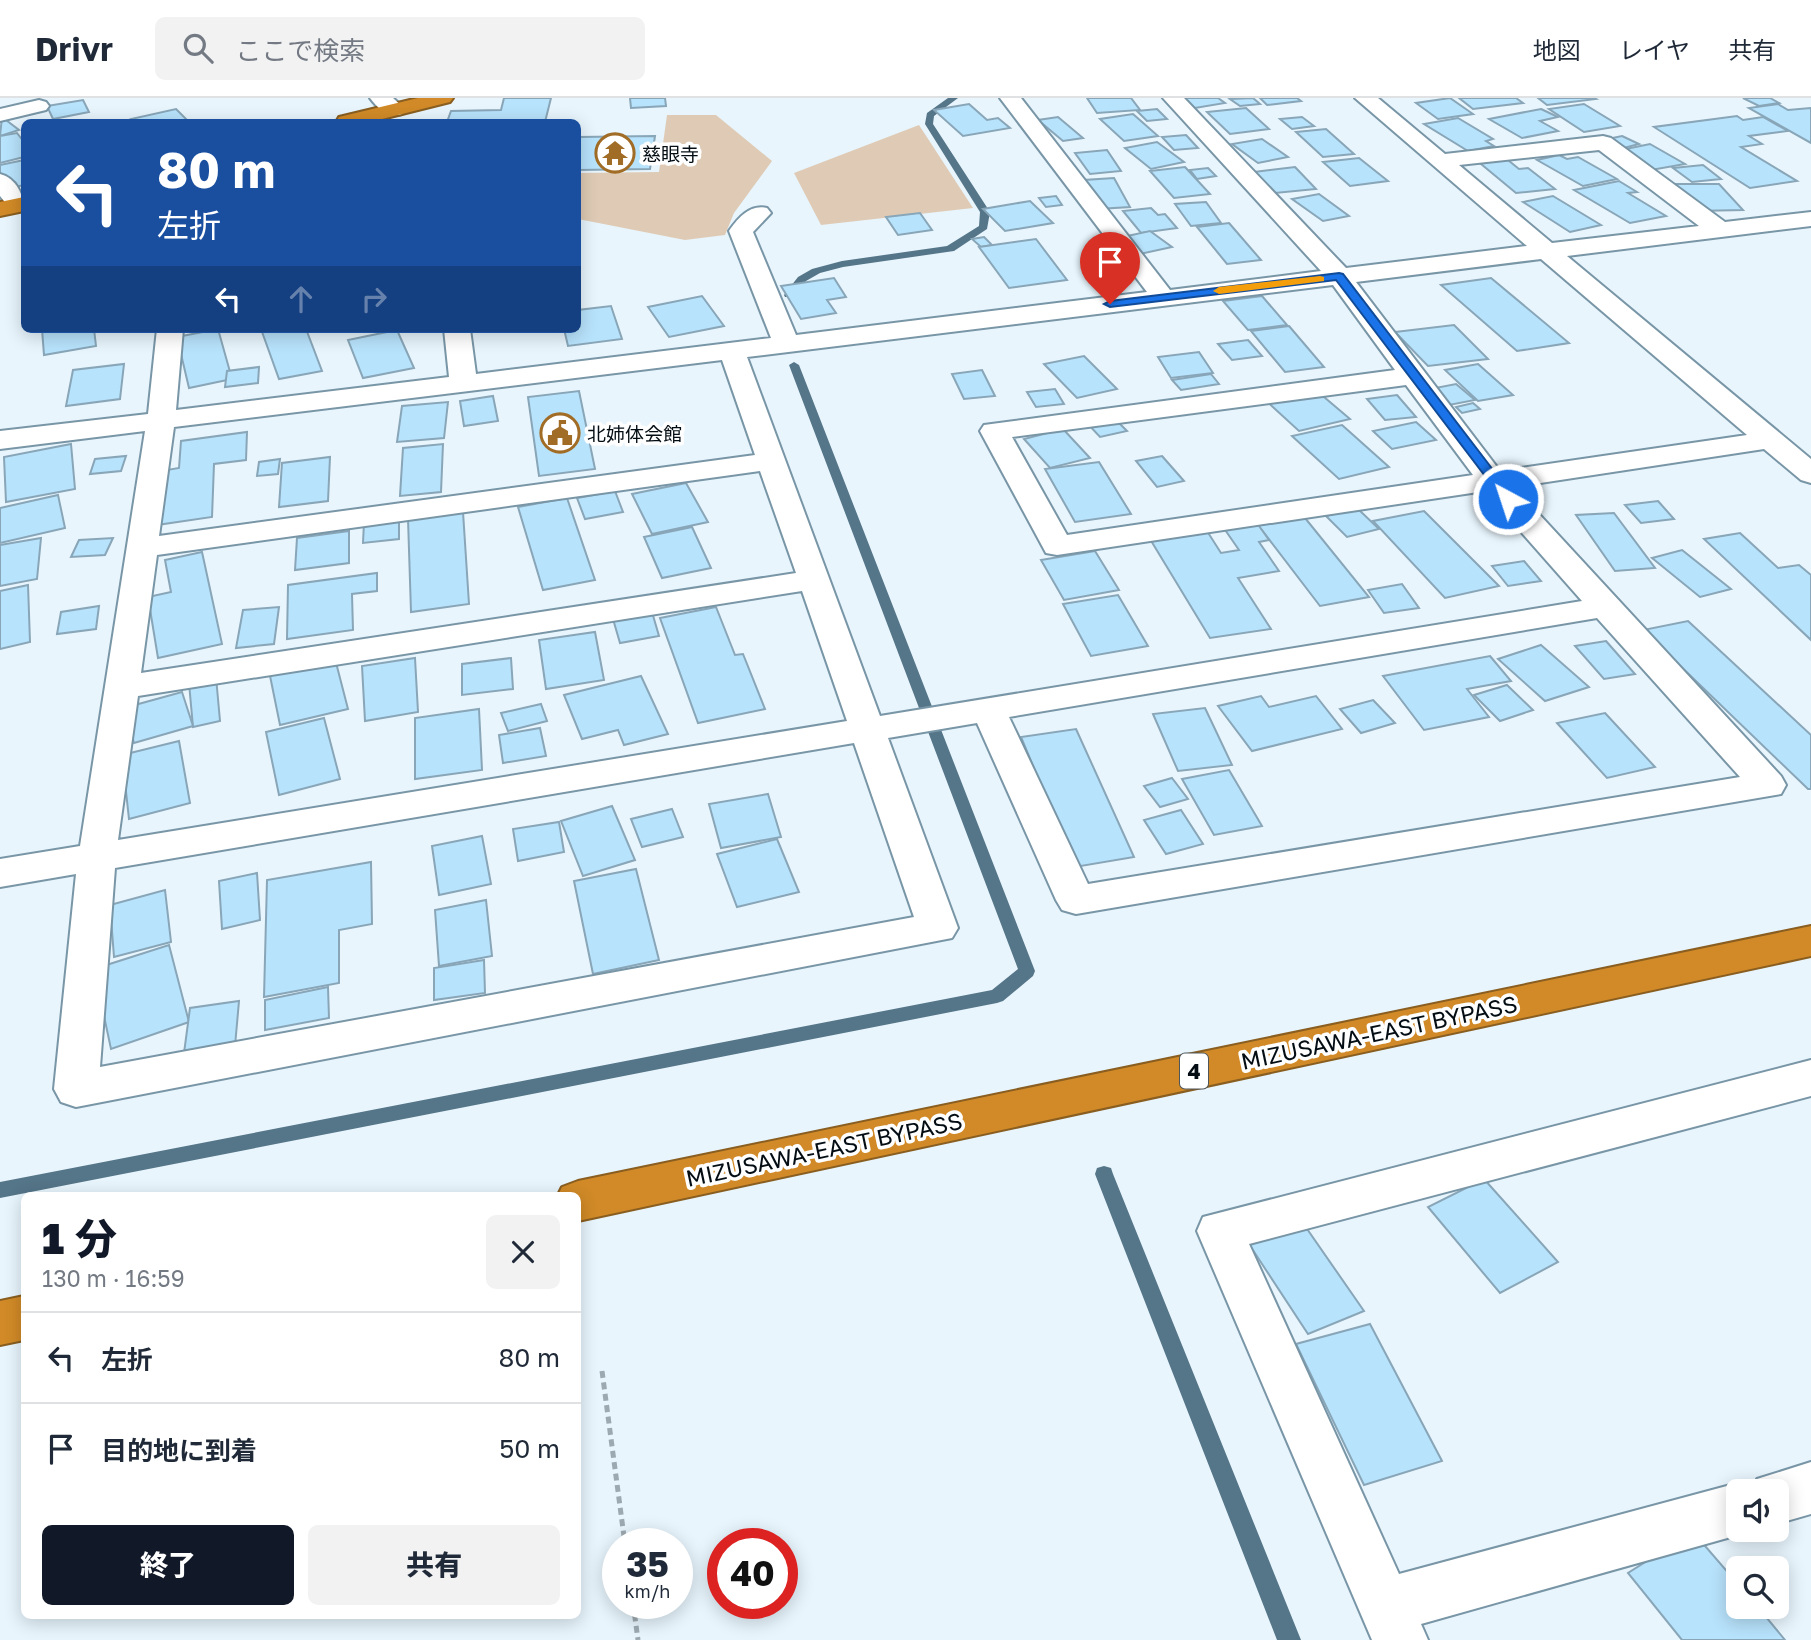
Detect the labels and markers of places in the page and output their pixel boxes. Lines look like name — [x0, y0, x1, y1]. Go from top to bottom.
temple icon: 慈眼寺 — [594, 132, 636, 174]
place label: 慈眼寺 — [642, 142, 699, 165]
pin — [1080, 232, 1140, 304]
public building icon: 北姉体会館 — [539, 412, 581, 454]
place label: 北姉体会館 — [587, 422, 682, 445]

